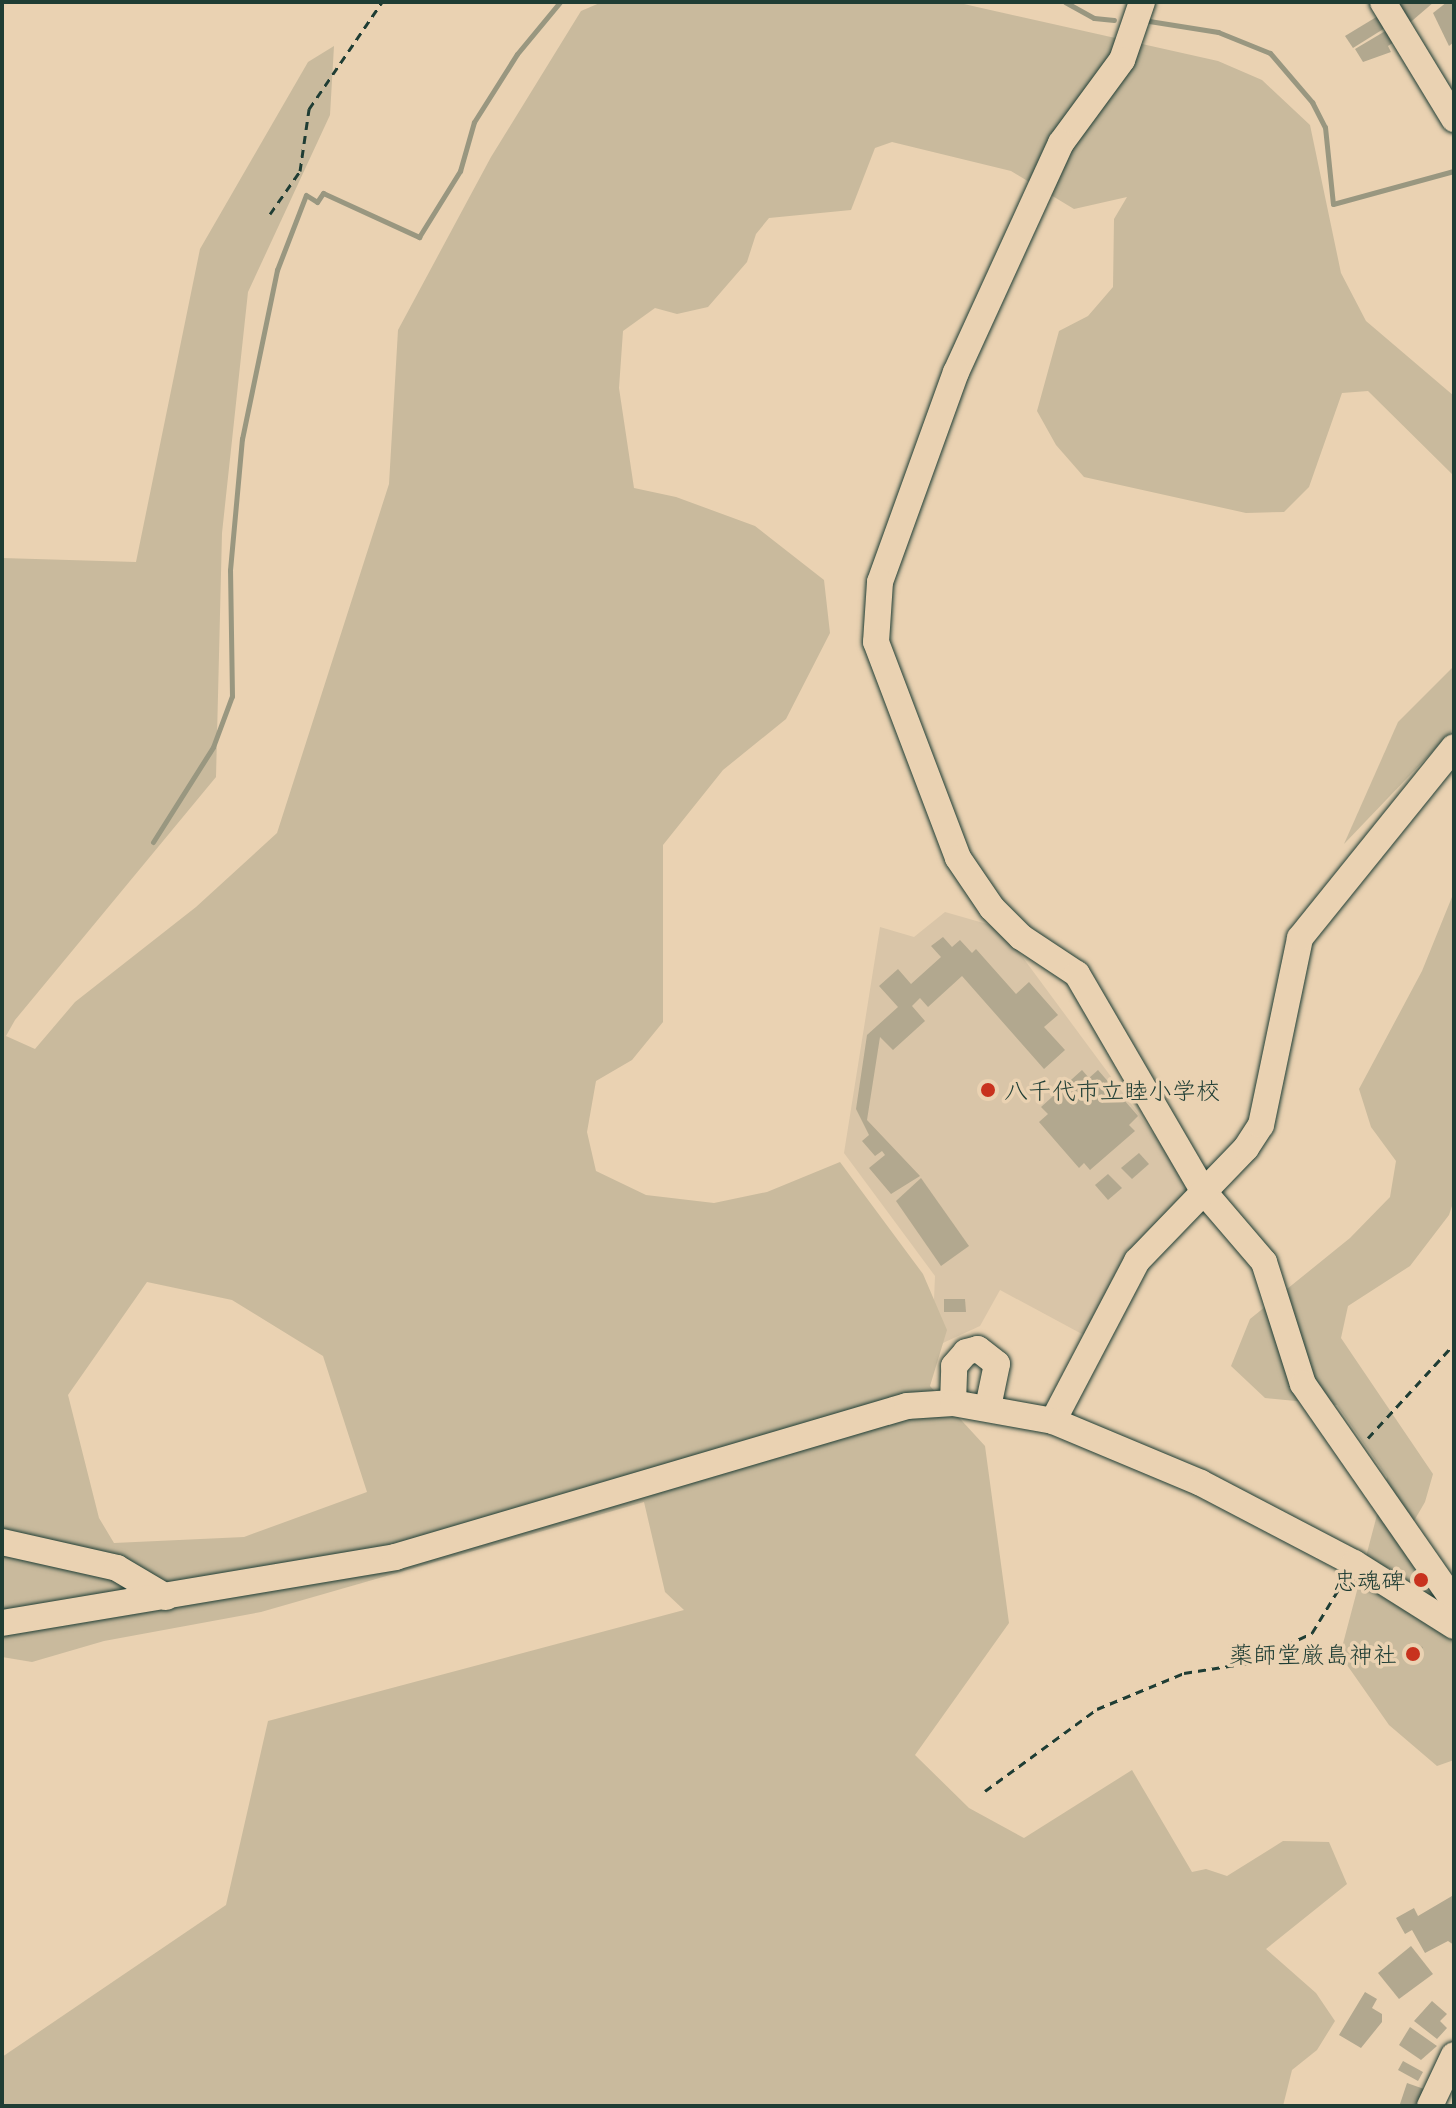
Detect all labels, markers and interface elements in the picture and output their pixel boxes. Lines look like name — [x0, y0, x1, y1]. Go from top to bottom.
place label: 八千代市立睦小学校 — [1004, 1076, 1220, 1104]
marker: 八千代市立睦小学校 — [979, 1081, 997, 1099]
place label: 忠魂碑 — [1333, 1566, 1405, 1594]
marker: 忠魂碑 — [1412, 1571, 1430, 1589]
place label: 薬師堂厳島神社 — [1229, 1640, 1397, 1668]
marker: 薬師堂厳島神社 — [1404, 1645, 1422, 1663]

